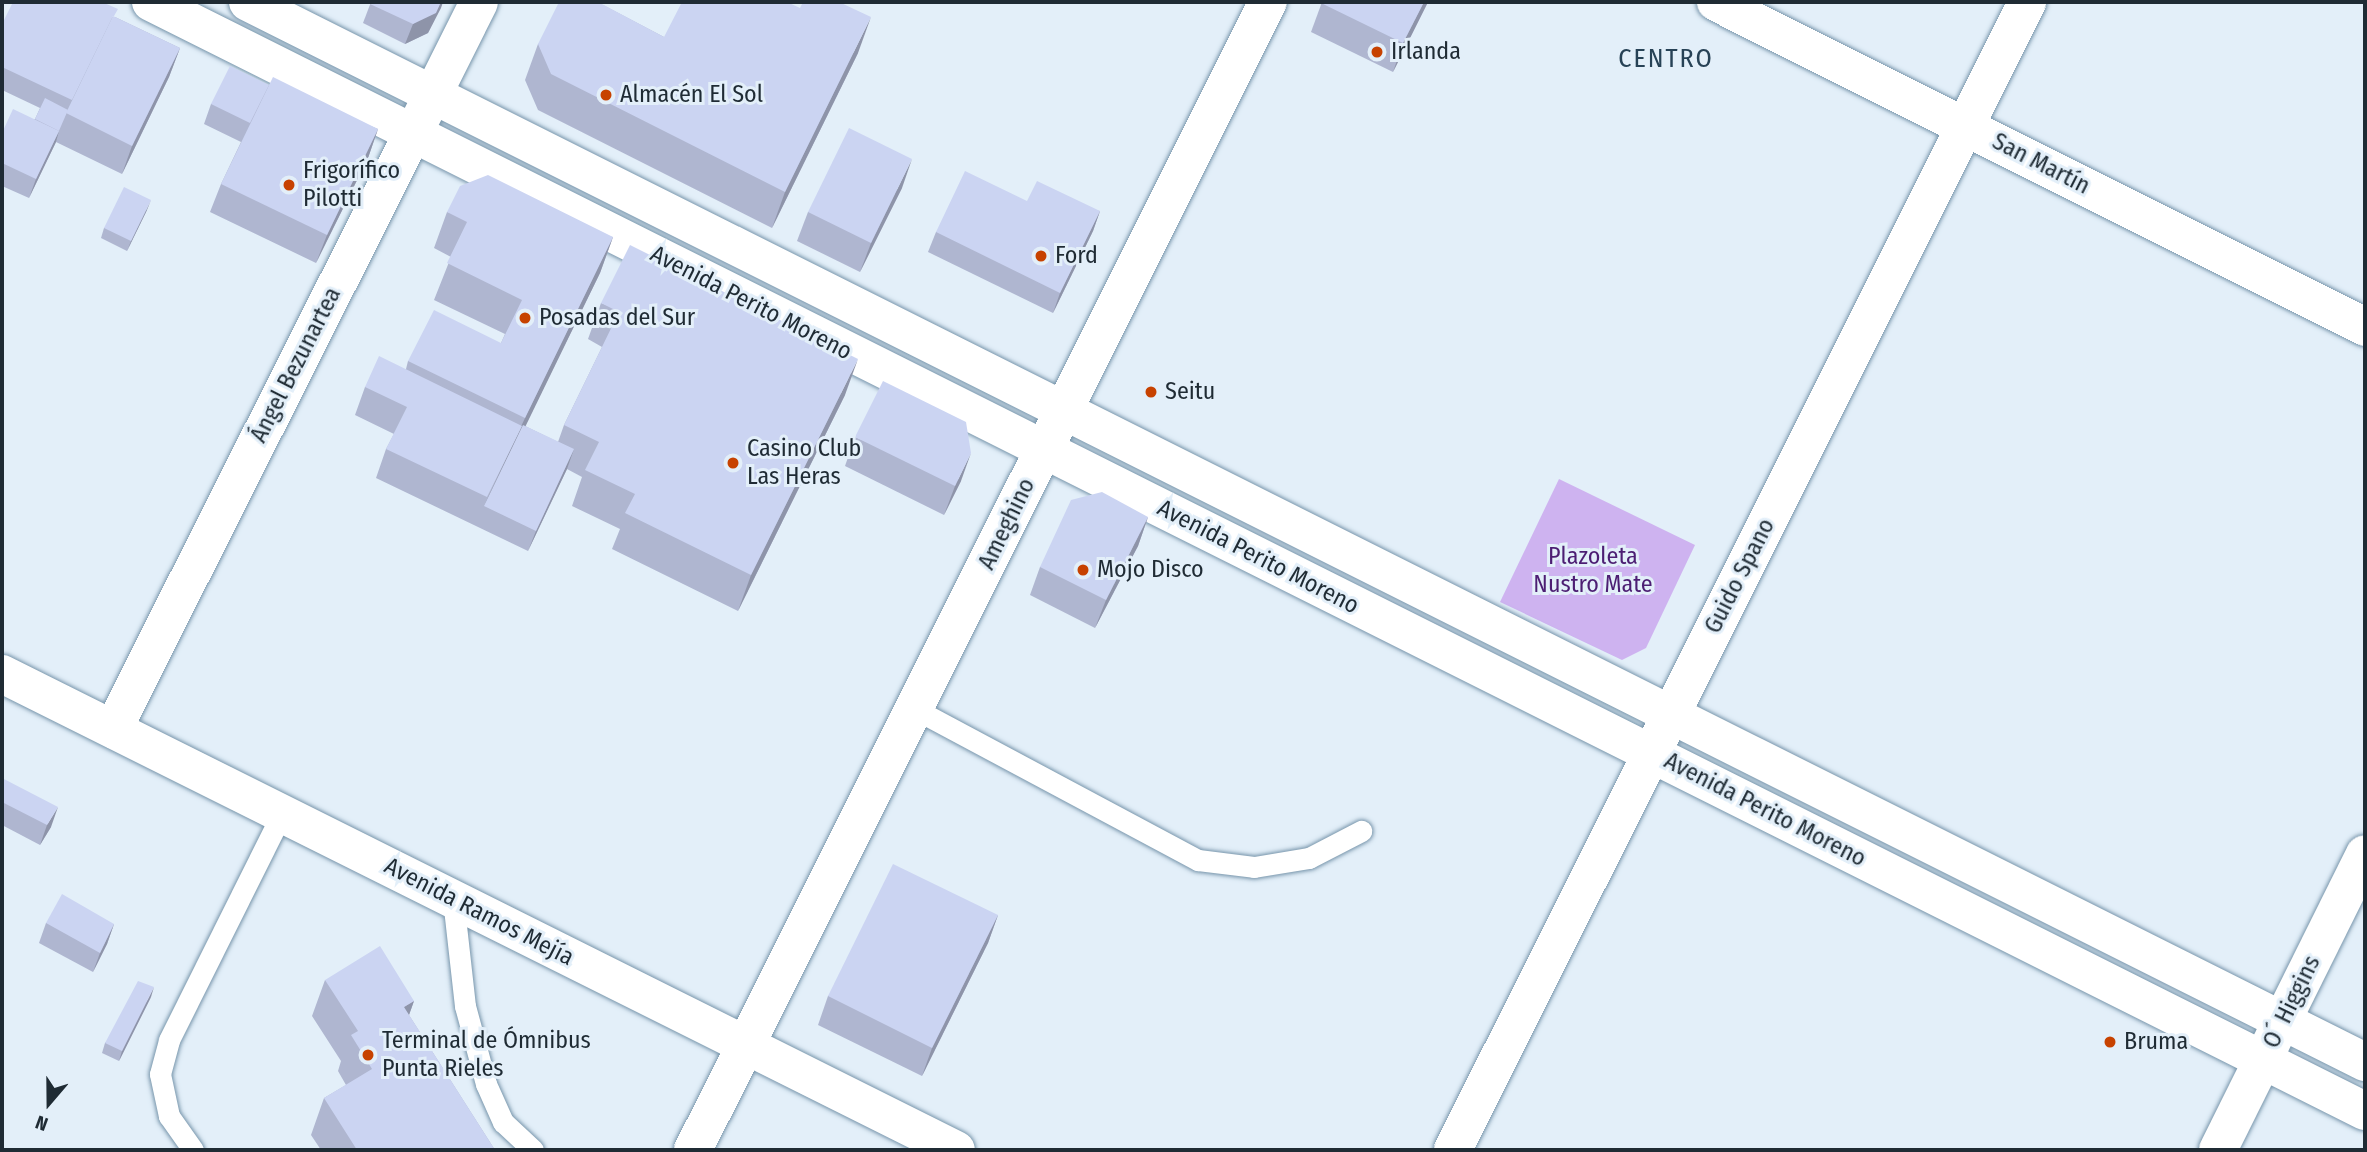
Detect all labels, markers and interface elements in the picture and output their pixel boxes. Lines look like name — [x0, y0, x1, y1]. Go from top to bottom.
place label: Irlanda — [1391, 38, 1461, 66]
district label: CENTRO — [1619, 43, 1713, 75]
marker: Irlanda — [1369, 44, 1385, 60]
place label: Almacén El Sol — [620, 81, 763, 109]
marker: Almacén El Sol — [598, 87, 614, 103]
street label: San Martín — [1987, 127, 2095, 201]
place label: Frigorífico Pilotti — [303, 157, 400, 213]
marker: Frigorífico Pilotti — [281, 177, 297, 193]
street label: Avenida Perito Moreno — [645, 240, 857, 366]
place label: Ford — [1055, 242, 1098, 270]
marker: Ford — [1033, 248, 1049, 264]
street label: Ángel Bezunartea — [245, 283, 347, 447]
place label: Posadas del Sur — [539, 304, 695, 332]
marker: Posadas del Sur — [517, 310, 533, 326]
place label: Seitu — [1165, 378, 1215, 406]
marker: Seitu — [1143, 384, 1159, 400]
place label: Casino Club Las Heras — [747, 435, 861, 491]
marker: Casino Club Las Heras — [725, 455, 741, 471]
street label: Ameghino — [973, 474, 1041, 574]
street label: Avenida Perito Moreno — [1152, 494, 1364, 620]
street label: Guido Spano — [1699, 514, 1781, 638]
park label: Plazoleta Nustro Mate — [1533, 543, 1653, 599]
place label: Mojo Disco — [1097, 556, 1204, 584]
marker: Mojo Disco — [1075, 562, 1091, 578]
street label: Avenida Perito Moreno — [1659, 747, 1871, 873]
street label: Avenida Ramos Mejía — [379, 852, 579, 972]
street label: O´ Higgins — [2257, 951, 2327, 1053]
place label: Terminal de Ómnibus Punta Rieles — [382, 1027, 591, 1083]
place label: Bruma — [2124, 1028, 2188, 1056]
marker: Bruma — [2102, 1034, 2118, 1050]
marker: Terminal de Ómnibus Punta Rieles — [360, 1047, 376, 1063]
north arrow — [14, 1068, 84, 1138]
text: N — [32, 1110, 51, 1136]

